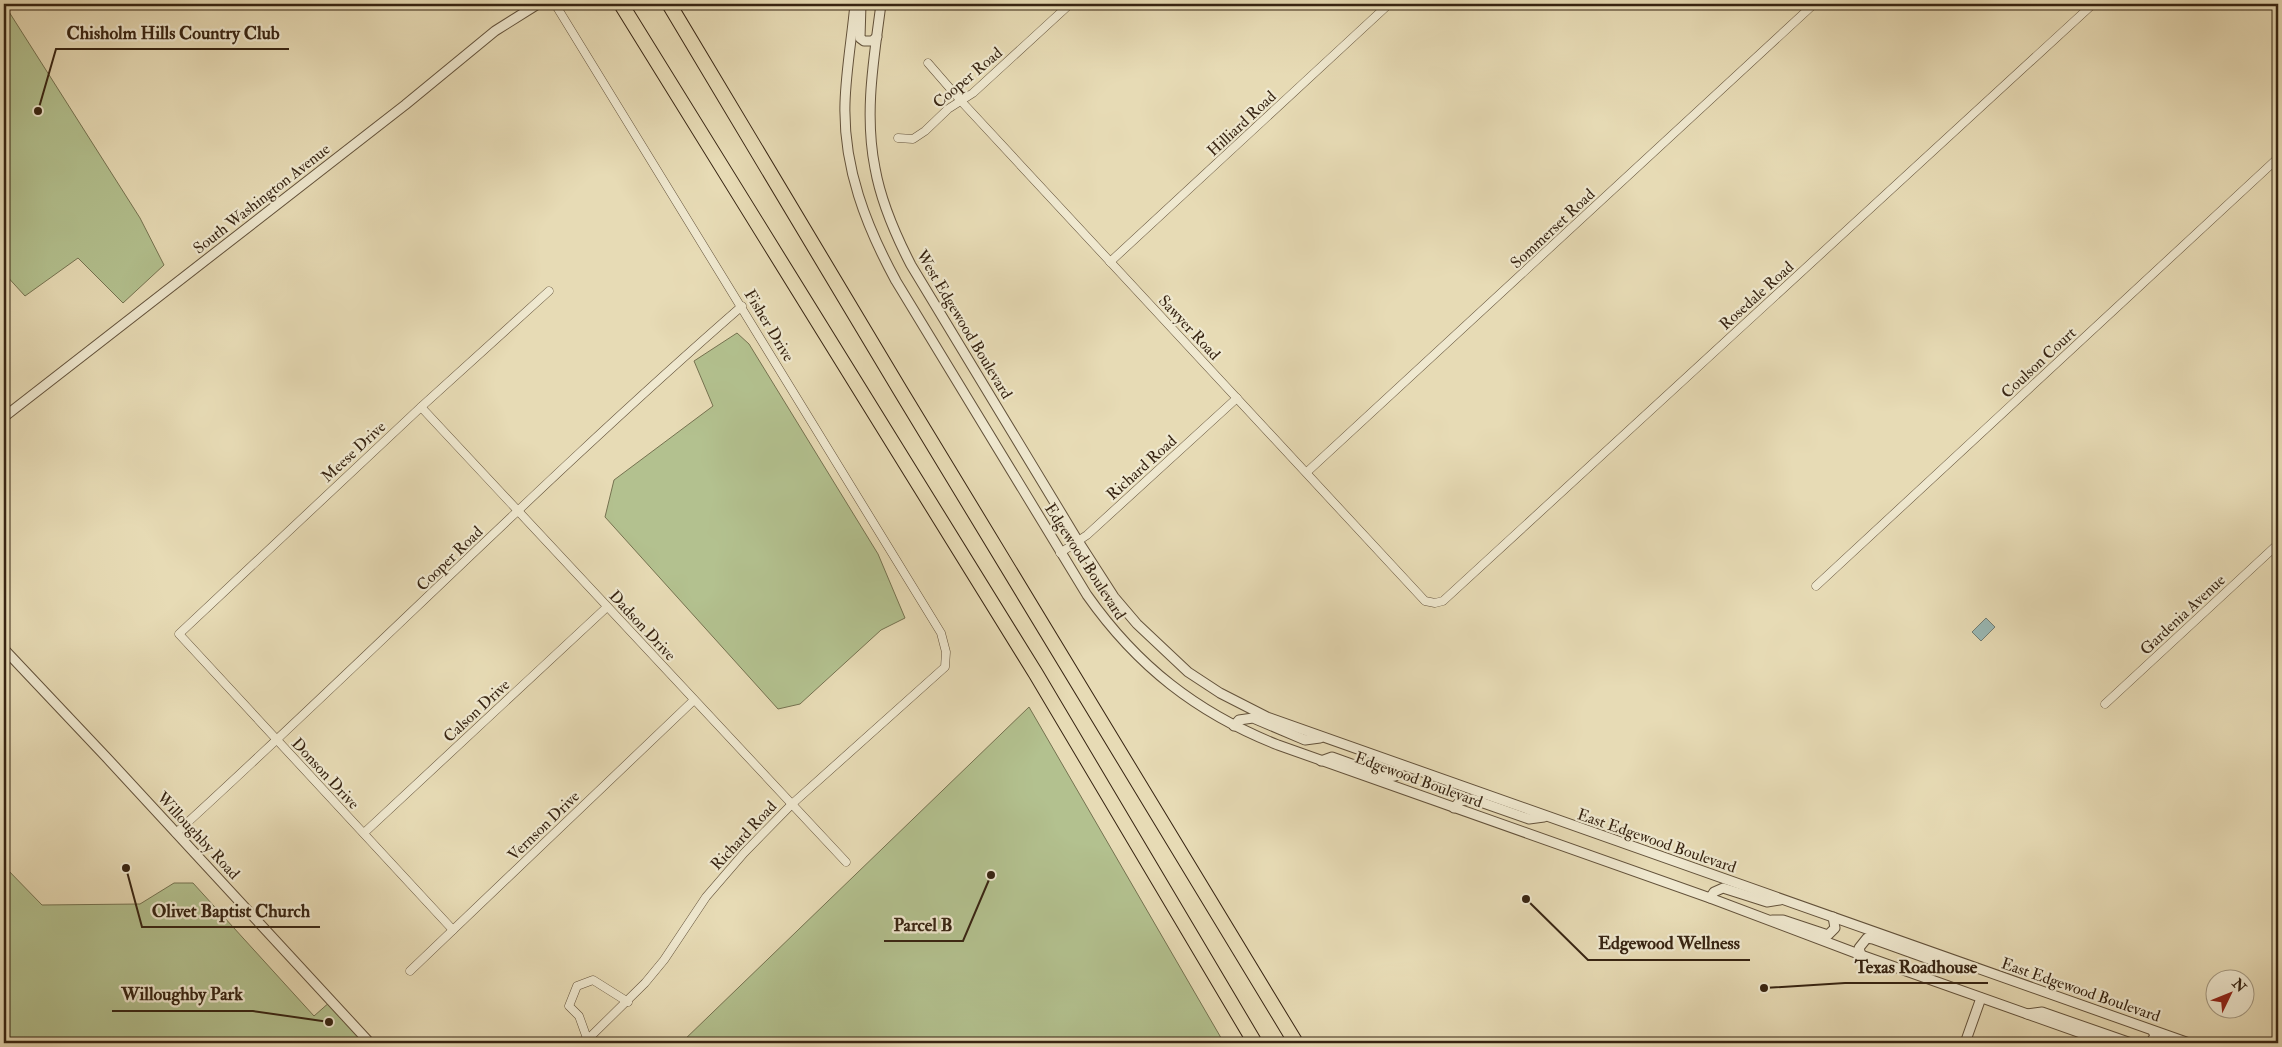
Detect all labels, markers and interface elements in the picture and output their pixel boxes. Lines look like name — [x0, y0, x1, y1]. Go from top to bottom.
callout: Chisholm Hills Country Club — [56, 16, 289, 49]
text: Chisholm Hills Country Club — [66, 22, 280, 45]
street label: Cooper Road — [929, 43, 1007, 113]
street label: Hilliard Road — [1203, 87, 1280, 161]
street label: South Washington Avenue — [189, 139, 334, 258]
street label: Sommerset Road — [1506, 184, 1599, 273]
street label: West Edgewood Boulevard — [911, 246, 1017, 403]
street label: Rosedale Road — [1715, 257, 1798, 334]
street label: Fisher Drive — [740, 286, 799, 365]
street label: Sawyer Road — [1154, 291, 1224, 364]
street label: Coulson Court — [1997, 323, 2080, 403]
street label: Meese Drive — [317, 417, 390, 487]
street label: Richard Road — [1102, 431, 1181, 504]
street label: Edgewood Boulevard — [1040, 500, 1130, 624]
street label: Cooper Road — [412, 522, 488, 596]
street label: Gardenia Avenue — [2136, 570, 2230, 659]
street label: Dadson Drive — [605, 586, 680, 665]
street label: Calson Drive — [439, 675, 514, 747]
street label: Donson Drive — [287, 734, 364, 814]
street label: Edgewood Boulevard — [1352, 748, 1485, 812]
street label: Vernson Drive — [504, 786, 584, 865]
street label: Willoughby Road — [152, 787, 244, 884]
street label: Richard Road — [707, 797, 781, 875]
street label: East Edgewood Boulevard — [1575, 804, 1739, 878]
callout: Olivet Baptist Church — [142, 894, 320, 927]
text: Olivet Baptist Church — [152, 900, 311, 923]
callout: Parcel B — [884, 908, 963, 941]
text: Parcel B — [893, 914, 953, 937]
callout: Edgewood Wellness — [1588, 927, 1750, 960]
text: Edgewood Wellness — [1598, 932, 1740, 955]
callout: Texas Roadhouse — [1845, 950, 1988, 983]
street label: East Edgewood Boulevard — [1999, 953, 2163, 1027]
text: Texas Roadhouse — [1854, 956, 1978, 979]
north arrow — [2204, 970, 2254, 1020]
text: N — [2228, 974, 2250, 996]
callout: Willoughby Park — [112, 978, 253, 1011]
text: Willoughby Park — [120, 983, 243, 1006]

